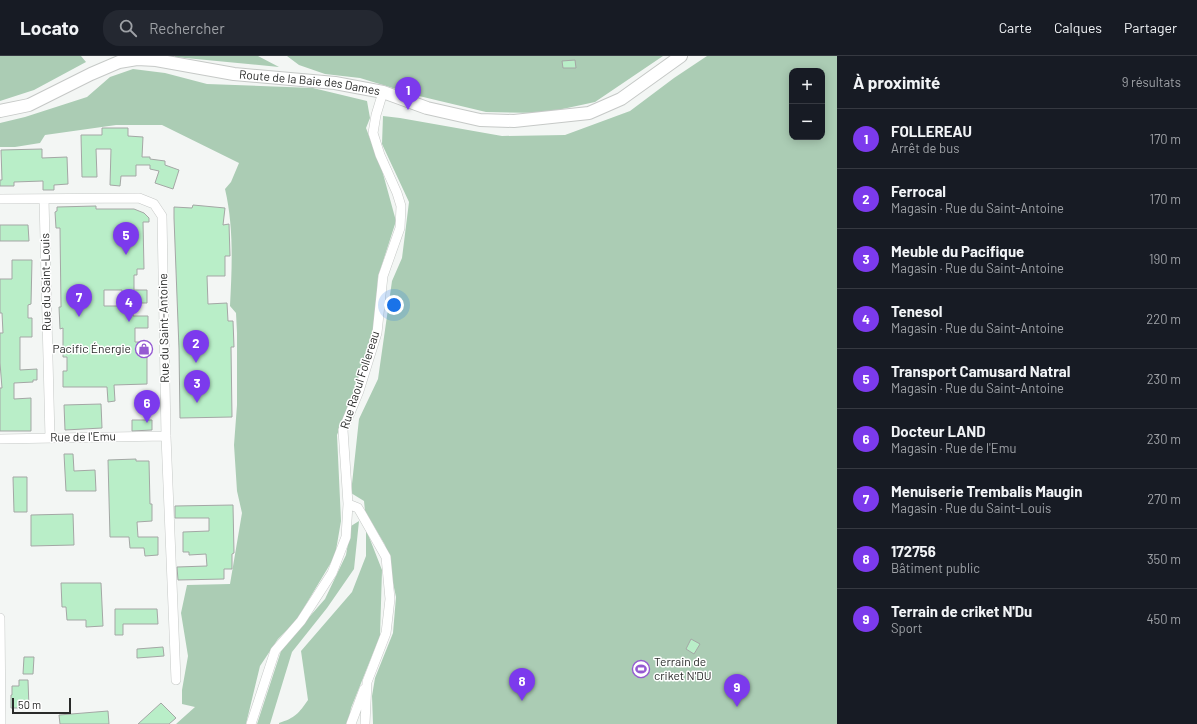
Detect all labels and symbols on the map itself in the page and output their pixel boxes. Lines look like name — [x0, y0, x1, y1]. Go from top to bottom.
street label: Route de la Baie des Dames — [239, 66, 382, 97]
pin: 1 — [395, 77, 421, 110]
pin: 5 — [113, 222, 139, 255]
street label: Rue du Saint-Louis — [37, 233, 53, 331]
street label: Rue du Saint-Antoine — [155, 273, 171, 383]
pin: 7 — [66, 284, 92, 317]
pin: 4 — [116, 289, 142, 322]
your location — [384, 295, 404, 315]
street label: Rue Raoul Follereau — [337, 329, 381, 430]
pin: 2 — [183, 330, 209, 363]
shop icon: Pacific Énergie — [134, 339, 154, 359]
place label: Pacific Énergie — [52, 341, 131, 355]
pin: 3 — [184, 370, 210, 403]
pin: 6 — [134, 390, 160, 423]
street label: Rue de l'Emu — [50, 428, 116, 444]
place label: Terrain de criket N'DU — [654, 654, 711, 682]
sports icon: Terrain de criket N'DU — [631, 659, 651, 679]
pin: 8 — [509, 668, 535, 701]
pin: 9 — [724, 674, 750, 707]
scale bar — [12, 696, 71, 715]

